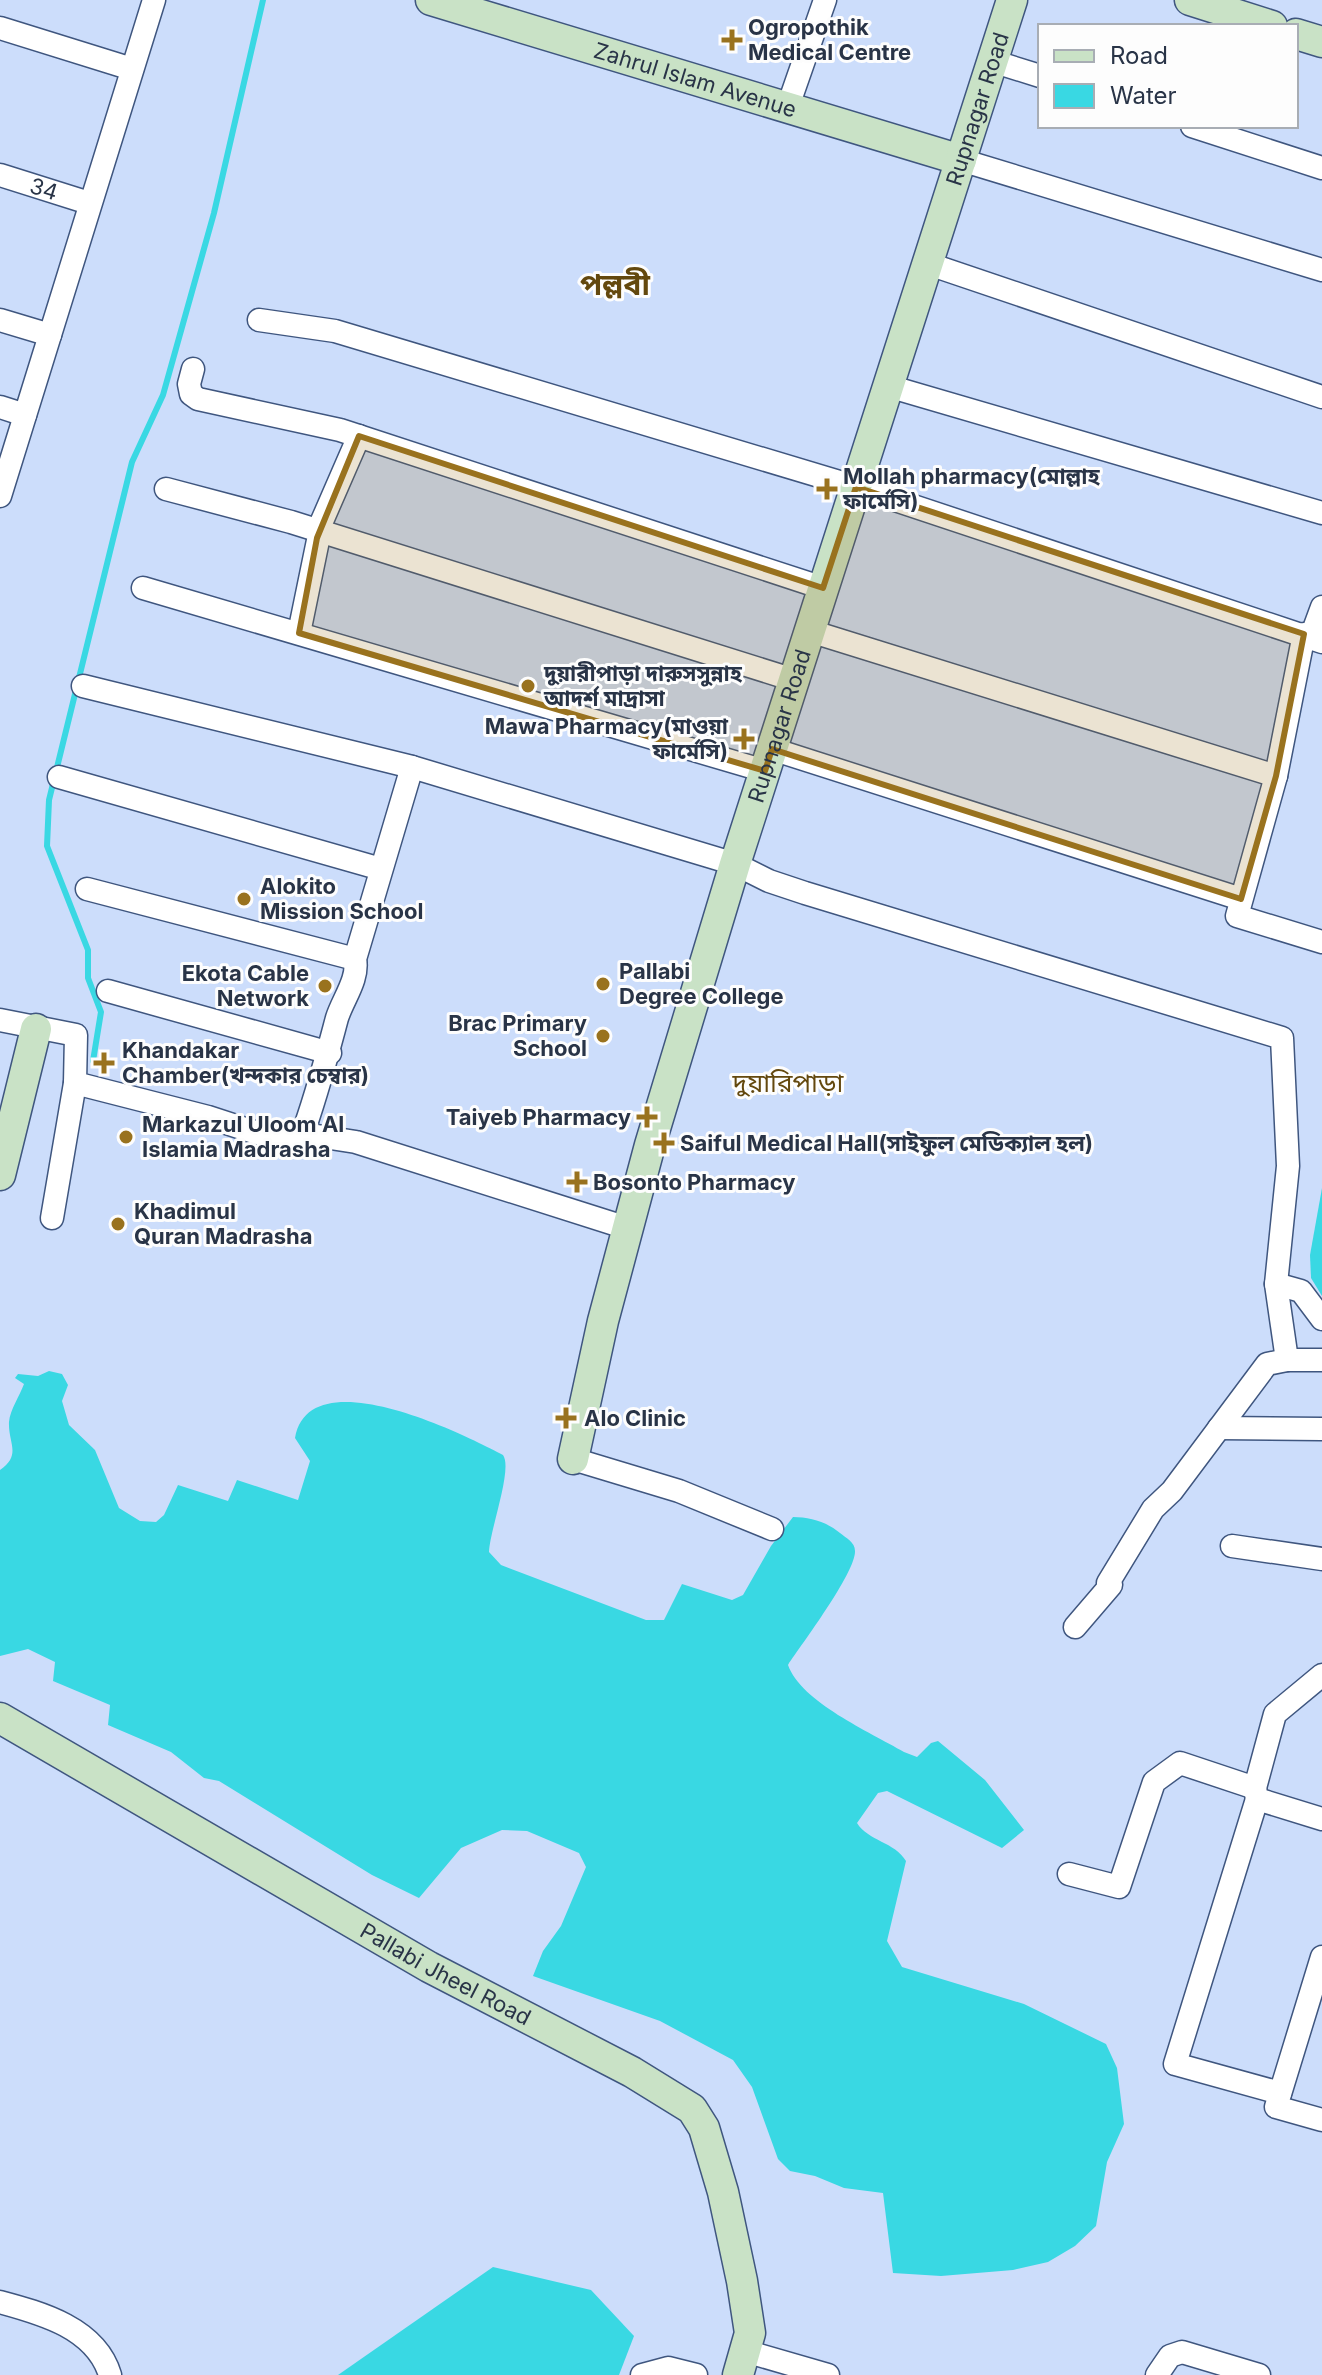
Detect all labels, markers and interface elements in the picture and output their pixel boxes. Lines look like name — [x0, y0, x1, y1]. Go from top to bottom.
place label: Ogropothik Medical Centre — [748, 14, 911, 65]
legend — [1038, 24, 1298, 128]
street label: Rupnagar Road — [940, 29, 1014, 189]
marker: Ogropothik Medical Centre — [723, 31, 741, 49]
street label: Zahrul Islam Avenue — [591, 37, 800, 123]
text: Road — [1110, 41, 1168, 70]
text: Water — [1110, 81, 1177, 110]
street label: 34 — [27, 172, 61, 205]
district label: পল্লবী — [580, 266, 650, 302]
place label: Mollah pharmacy(মোল্লাহ ফার্মেসি) — [842, 463, 1100, 514]
marker: Mollah pharmacy(মোল্লাহ ফার্মেসি) — [818, 480, 836, 498]
street label: Rupnagar Road — [743, 646, 816, 806]
place label: দুয়ারীপাড়া দারুসসুন্নাহ আদর্শ মাদ্রাসা — [543, 660, 743, 711]
marker: দুয়ারীপাড়া দারুসসুন্নাহ আদর্শ মাদ্রাসা — [519, 677, 537, 695]
place label: Mawa Pharmacy(মাওয়া ফার্মেসি) — [485, 713, 729, 764]
marker: Mawa Pharmacy(মাওয়া ফার্মেসি) — [735, 730, 753, 748]
place label: Alokito Mission School — [260, 873, 423, 924]
marker: Alokito Mission School — [235, 890, 253, 908]
place label: Pallabi Degree College — [619, 958, 784, 1009]
place label: Ekota Cable Network — [182, 960, 309, 1011]
marker: Pallabi Degree College — [594, 975, 612, 993]
marker: Ekota Cable Network — [316, 977, 334, 995]
place label: Brac Primary School — [448, 1010, 587, 1061]
marker: Brac Primary School — [594, 1027, 612, 1045]
place label: Khandakar Chamber(খন্দকার চেম্বার) — [122, 1037, 369, 1088]
marker: Khandakar Chamber(খন্দকার চেম্বার) — [93, 1052, 115, 1074]
district label: দুয়ারিপাড়া — [732, 1067, 845, 1098]
place label: Taiyeb Pharmacy — [446, 1104, 631, 1130]
marker: Taiyeb Pharmacy — [638, 1108, 656, 1126]
place label: Markazul Uloom Al Islamia Madrasha — [142, 1111, 344, 1162]
marker: Markazul Uloom Al Islamia Madrasha — [117, 1128, 135, 1146]
place label: Saiful Medical Hall(সাইফুল মেডিক্যাল হল) — [680, 1130, 1093, 1157]
marker: Saiful Medical Hall(সাইফুল মেডিক্যাল হল) — [655, 1134, 673, 1152]
place label: Bosonto Pharmacy — [593, 1169, 796, 1195]
marker: Bosonto Pharmacy — [568, 1173, 586, 1191]
place label: Khadimul Quran Madrasha — [134, 1198, 312, 1249]
marker: Khadimul Quran Madrasha — [109, 1215, 127, 1233]
place label: Alo Clinic — [584, 1405, 686, 1431]
marker: Alo Clinic — [555, 1407, 577, 1429]
street label: Pallabi Jheel Road — [356, 1917, 535, 2031]

